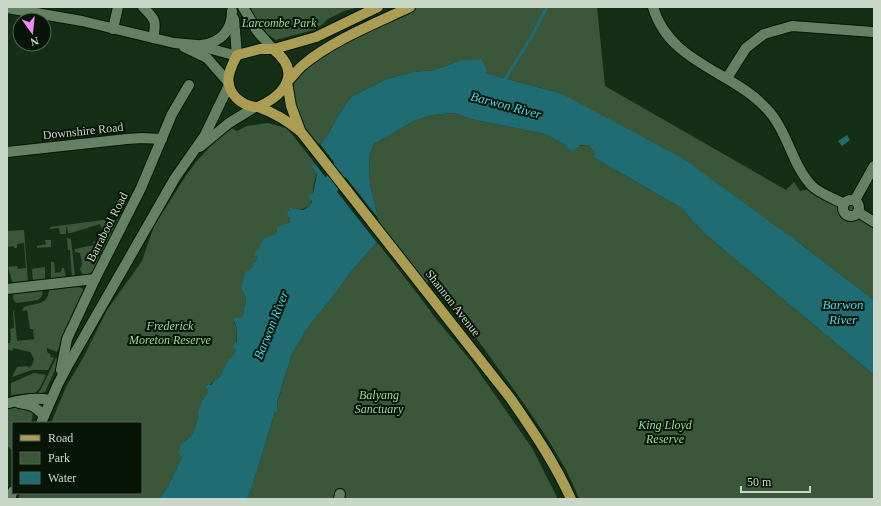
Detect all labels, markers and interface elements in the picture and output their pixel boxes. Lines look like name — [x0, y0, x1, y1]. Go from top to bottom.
north arrow — [12, 12, 52, 52]
park label: Larcombe Park — [241, 16, 317, 30]
text: N — [29, 35, 40, 48]
water label: Barwon River — [469, 88, 544, 122]
street label: Downshire Road — [42, 120, 124, 142]
street label: Barrabool Road — [83, 190, 131, 264]
street label: Shannon Avenue — [423, 267, 483, 339]
water label: Barwon River — [250, 288, 292, 361]
water label: Barwon River — [822, 297, 864, 327]
park label: Frederick Moreton Reserve — [128, 319, 212, 347]
park label: Balyang Sanctuary — [355, 388, 404, 416]
park label: King Lloyd Reserve — [637, 418, 693, 446]
legend — [12, 422, 142, 494]
text: Road — [48, 431, 73, 445]
text: Park — [48, 451, 70, 465]
scale bar — [741, 468, 810, 494]
text: Water — [48, 471, 76, 485]
text: 50 m — [747, 475, 772, 489]

